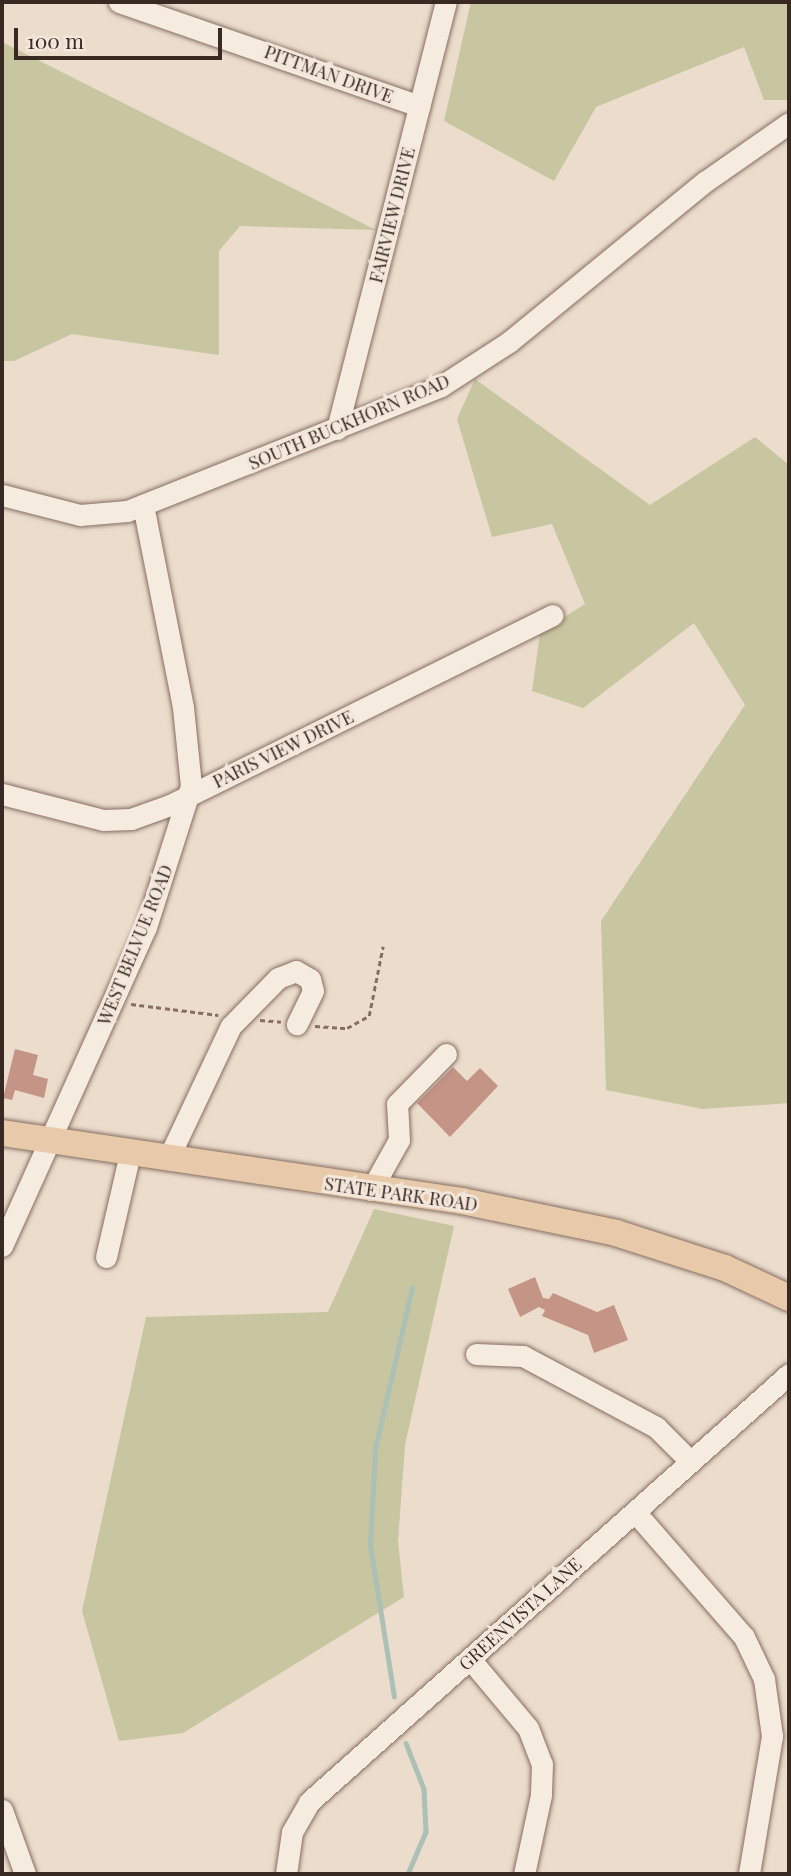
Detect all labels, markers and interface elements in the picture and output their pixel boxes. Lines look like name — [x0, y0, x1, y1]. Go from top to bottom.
scale bar — [18, 14, 226, 58]
text: 100 m — [27, 26, 84, 54]
street label: PITTMAN DRIVE — [262, 41, 396, 107]
street label: FAIRVIEW DRIVE — [365, 145, 419, 285]
street label: SOUTH BUCKHORN ROAD — [245, 370, 453, 474]
street label: PARIS VIEW DRIVE — [209, 705, 357, 793]
street label: WEST BELVUE ROAD — [93, 861, 177, 1029]
street label: STATE PARK ROAD — [323, 1173, 479, 1215]
street label: GREENVISTA LANE — [454, 1553, 586, 1675]

